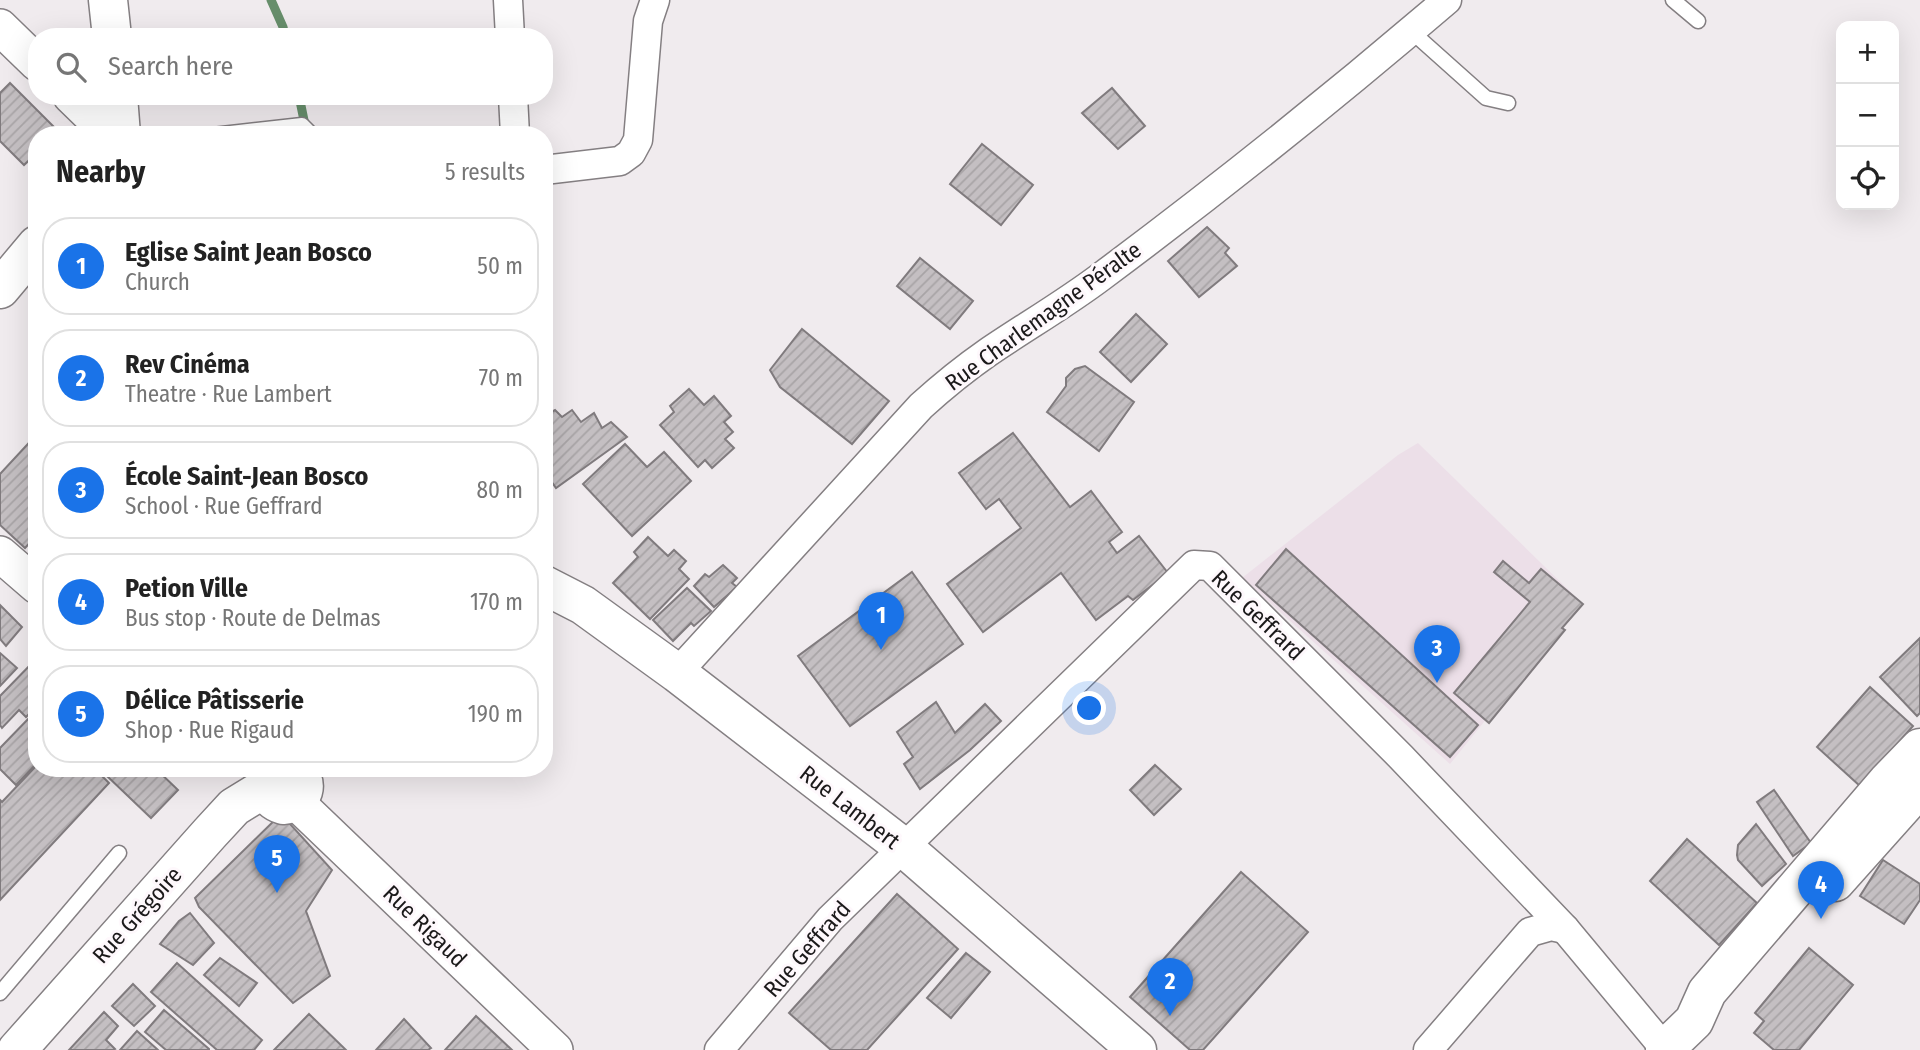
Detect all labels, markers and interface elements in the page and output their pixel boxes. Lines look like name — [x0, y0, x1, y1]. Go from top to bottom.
map controls — [1836, 21, 1899, 210]
button: + — [1836, 21, 1899, 84]
search box — [28, 28, 553, 105]
icon: search — [52, 48, 90, 86]
text: Search here — [108, 51, 233, 82]
button: − — [1836, 84, 1899, 147]
button: locate — [1836, 147, 1899, 210]
text: Nearby — [56, 154, 145, 190]
text: 5 results — [445, 158, 525, 186]
street label: Rue Charlemagne Péralte — [939, 235, 1147, 397]
text: Eglise Saint Jean Bosco — [125, 237, 372, 268]
text: 1 — [76, 252, 86, 280]
text: 50 m — [477, 252, 523, 280]
text: Church — [125, 268, 190, 296]
text: Rev Cinéma — [125, 349, 250, 380]
text: 2 — [76, 364, 86, 392]
text: 70 m — [479, 364, 523, 392]
text: Theatre · Rue Lambert — [125, 380, 332, 408]
text: École Saint-Jean Bosco — [125, 461, 368, 492]
text: 3 — [76, 476, 86, 504]
text: 80 m — [476, 476, 523, 504]
text: School · Rue Geffrard — [125, 492, 323, 520]
street label: Rue Geffrard — [1206, 564, 1310, 666]
text: Petion Ville — [125, 573, 248, 604]
text: 4 — [75, 588, 87, 616]
text: 170 m — [470, 588, 523, 616]
pin: 1 — [858, 592, 904, 650]
text: Bus stop · Route de Delmas — [125, 604, 381, 632]
pin: 3 — [1414, 625, 1460, 683]
text: Délice Pâtisserie — [125, 685, 304, 716]
your location — [1072, 691, 1106, 725]
text: 5 — [75, 700, 87, 728]
text: 190 m — [468, 700, 523, 728]
text: Shop · Rue Rigaud — [125, 716, 294, 744]
street label: Rue Lambert — [794, 759, 906, 855]
pin: 5 — [254, 835, 300, 893]
street label: Rue Grégoire — [86, 861, 188, 969]
pin: 4 — [1798, 861, 1844, 919]
street label: Rue Rigaud — [377, 879, 473, 973]
street label: Rue Geffrard — [758, 895, 856, 1003]
pin: 2 — [1147, 958, 1193, 1016]

